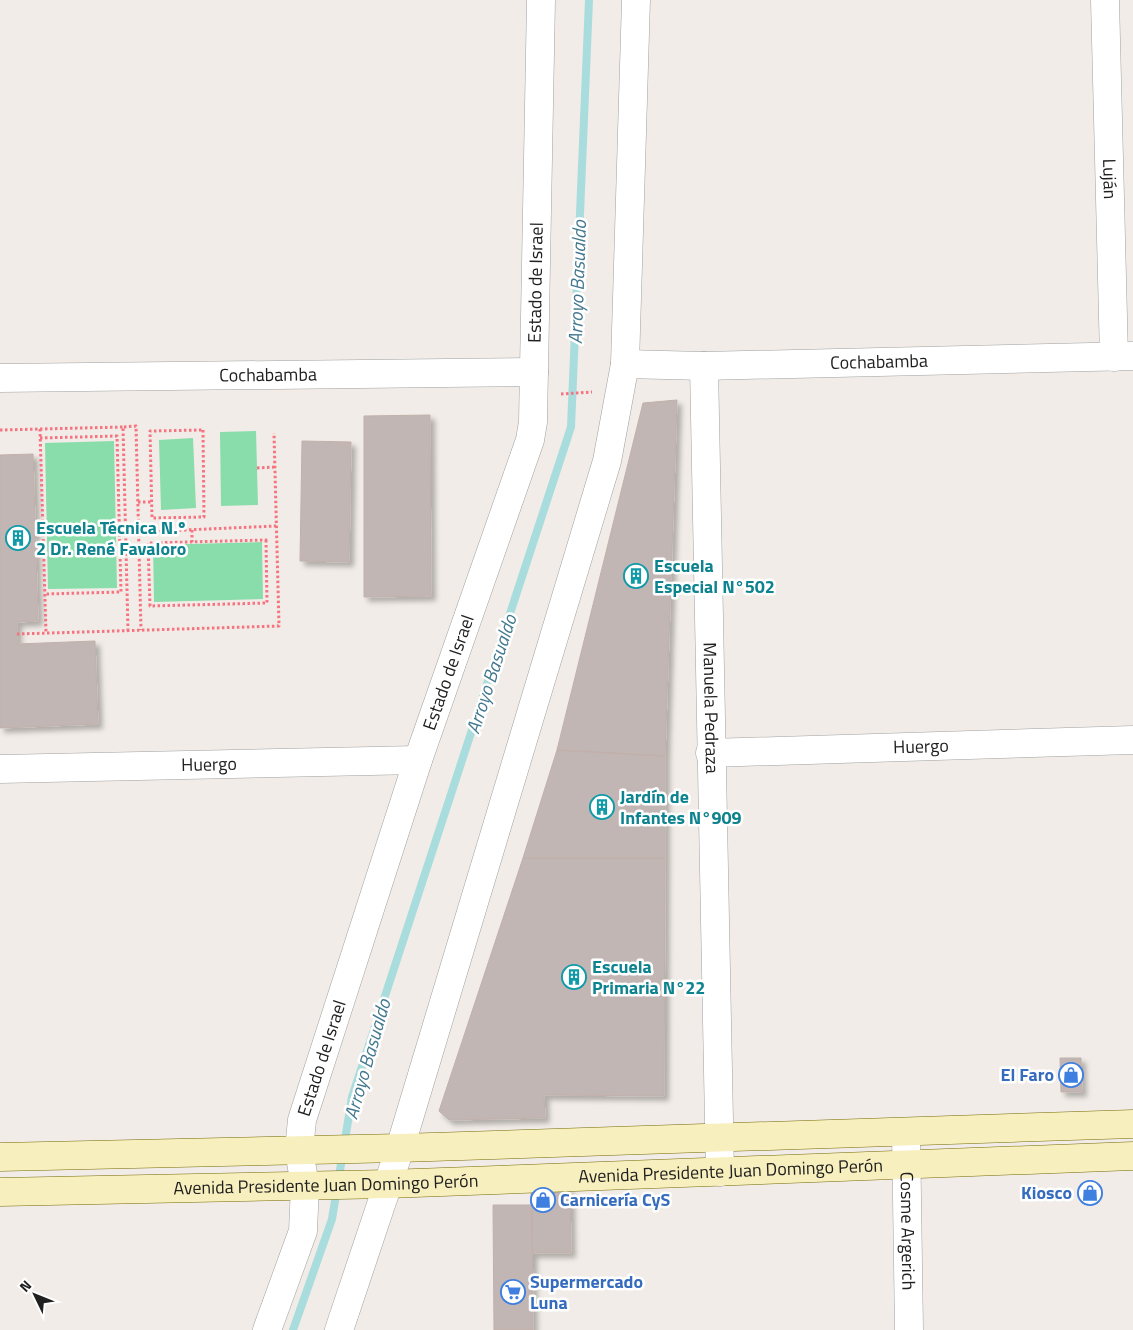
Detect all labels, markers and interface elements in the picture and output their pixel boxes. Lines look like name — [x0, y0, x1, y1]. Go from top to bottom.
street label: Luján — [1096, 158, 1124, 200]
water label: Arroyo Basualdo — [560, 219, 593, 344]
street label: Estado de Israel — [521, 222, 550, 343]
street label: Cochabamba — [830, 347, 928, 376]
street label: Cochabamba — [219, 360, 317, 389]
place label: Escuela Técnica N.º 2 Dr. René Favaloro — [36, 514, 186, 562]
building icon: Escuela Técnica N.º 2 Dr. René Favaloro — [5, 525, 31, 551]
place label: Escuela Especial N°502 — [654, 552, 775, 600]
building icon: Escuela Especial N°502 — [623, 563, 649, 589]
water label: Arroyo Basualdo — [458, 610, 524, 737]
street label: Estado de Israel — [415, 611, 481, 734]
street label: Manuela Pedraza — [696, 642, 726, 774]
street label: Huergo — [893, 732, 949, 760]
street label: Huergo — [181, 750, 237, 778]
place label: Jardín de Infantes N°909 — [620, 783, 742, 831]
building icon: Jardín de Infantes N°909 — [589, 794, 615, 820]
place label: Escuela Primaria N°22 — [592, 953, 705, 1001]
building icon: Escuela Primaria N°22 — [561, 964, 587, 990]
water label: Arroyo Basualdo — [336, 995, 398, 1122]
street label: Estado de Israel — [290, 996, 353, 1120]
place label: El Faro — [1000, 1061, 1054, 1088]
shop icon: El Faro — [1058, 1062, 1084, 1088]
street label: Avenida Presidente Juan Domingo Perón — [578, 1151, 884, 1190]
street label: Avenida Presidente Juan Domingo Perón — [173, 1167, 479, 1201]
street label: Cosme Argerich — [894, 1172, 922, 1290]
place label: Kiosco — [1021, 1179, 1072, 1206]
shop icon: Kiosco — [1077, 1180, 1103, 1206]
place label: Carnicería CyS — [560, 1186, 671, 1213]
shop icon: Carnicería CyS — [530, 1187, 556, 1213]
place label: Supermercado Luna — [530, 1268, 643, 1316]
north arrow — [10, 1270, 60, 1320]
text: N — [14, 1275, 36, 1297]
supermarket icon: Supermercado Luna — [500, 1279, 526, 1305]

